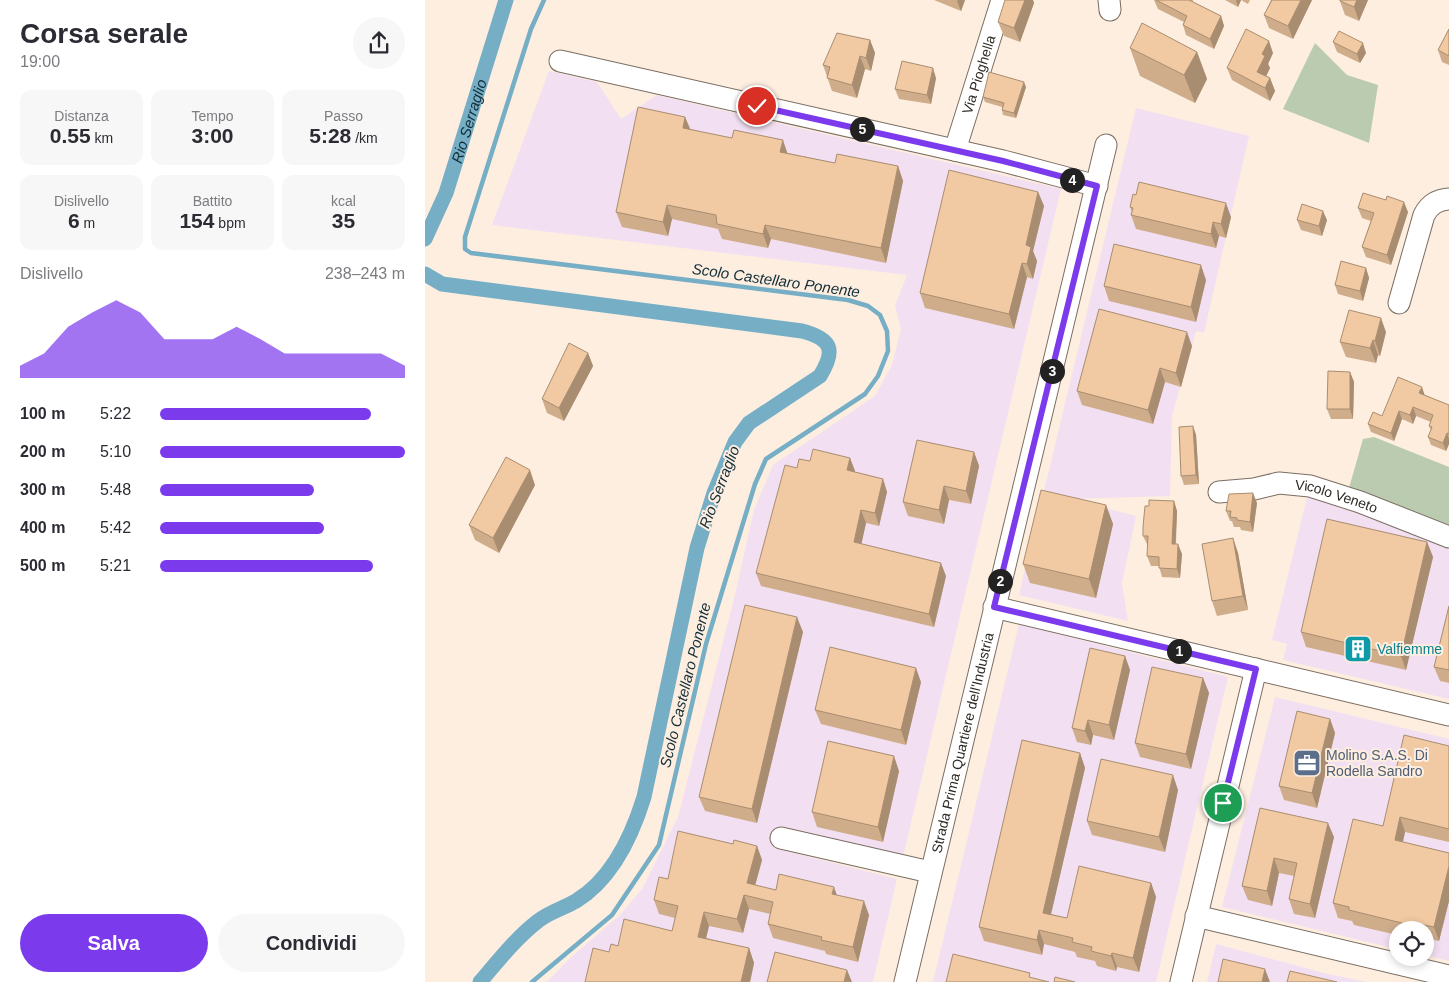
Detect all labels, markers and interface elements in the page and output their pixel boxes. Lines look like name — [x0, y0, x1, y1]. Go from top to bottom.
button: share — [353, 17, 405, 69]
text: Corsa serale — [20, 18, 188, 49]
street label: Via Pioghella — [959, 33, 999, 116]
text: 19:00 — [20, 53, 60, 70]
water label: Rio Serraglio — [447, 77, 489, 165]
pin — [736, 85, 778, 127]
icon: check — [743, 92, 771, 120]
text: Distanza — [54, 108, 109, 124]
text: Tempo — [191, 108, 234, 124]
text: Passo — [324, 108, 363, 124]
pin: 5 — [849, 116, 875, 142]
text: 5 — [859, 121, 866, 137]
text: 0.55 — [50, 124, 91, 147]
text: 3:00 — [191, 124, 234, 147]
text: 5:28 — [309, 124, 351, 147]
text: km — [91, 130, 113, 146]
text: /km — [351, 130, 378, 146]
pin: 4 — [1059, 168, 1085, 192]
text: 4 — [1069, 172, 1076, 188]
text: Dislivello — [54, 193, 109, 209]
text: Battito — [193, 193, 232, 209]
text: kcal — [331, 193, 356, 209]
text: 6 — [68, 209, 80, 232]
text: 154 — [179, 209, 214, 232]
text: 35 — [332, 209, 355, 232]
text: m — [80, 215, 95, 231]
text: bpm — [214, 215, 246, 231]
water label: Scolo Castellaro Ponente — [691, 260, 861, 300]
text: Dislivello — [20, 265, 83, 282]
text: 238–243 m — [325, 265, 405, 282]
pin: 3 — [1039, 358, 1065, 384]
text: 3 — [1049, 363, 1056, 379]
text: 100 m — [20, 405, 65, 422]
text: 5:22 — [100, 405, 131, 422]
text: 200 m — [20, 443, 65, 460]
text: 5:10 — [100, 443, 131, 460]
water label: Rio Serraglio — [696, 443, 742, 531]
street label: Vicolo Veneto — [1295, 477, 1380, 516]
text: 300 m — [20, 481, 65, 498]
text: 5:48 — [100, 481, 131, 498]
text: 400 m — [20, 519, 65, 536]
text: 5:42 — [100, 519, 131, 536]
text: 500 m — [20, 557, 65, 574]
text: 5:21 — [100, 557, 131, 574]
pin: 2 — [987, 568, 1013, 594]
text: 2 — [997, 573, 1004, 589]
water label: Scolo Castellaro Ponente — [656, 601, 714, 769]
street label: Strada Prima Quartiere dell'Industria — [928, 631, 997, 855]
building icon: Valfiemme — [1343, 634, 1373, 664]
pin: 1 — [1167, 638, 1191, 664]
place label: Valfiemme — [1377, 641, 1442, 657]
text: 1 — [1176, 643, 1183, 659]
place label: Molino S.A.S. Di Rodella Sandro — [1326, 747, 1428, 779]
office icon: Molino S.A.S. Di Rodella Sandro — [1292, 748, 1322, 778]
pin — [1202, 782, 1244, 824]
icon: arrive — [1209, 789, 1237, 817]
button: Salva — [20, 914, 208, 972]
button: Condividi — [218, 914, 405, 972]
map controls — [1389, 921, 1434, 966]
button: locate — [1389, 921, 1434, 966]

